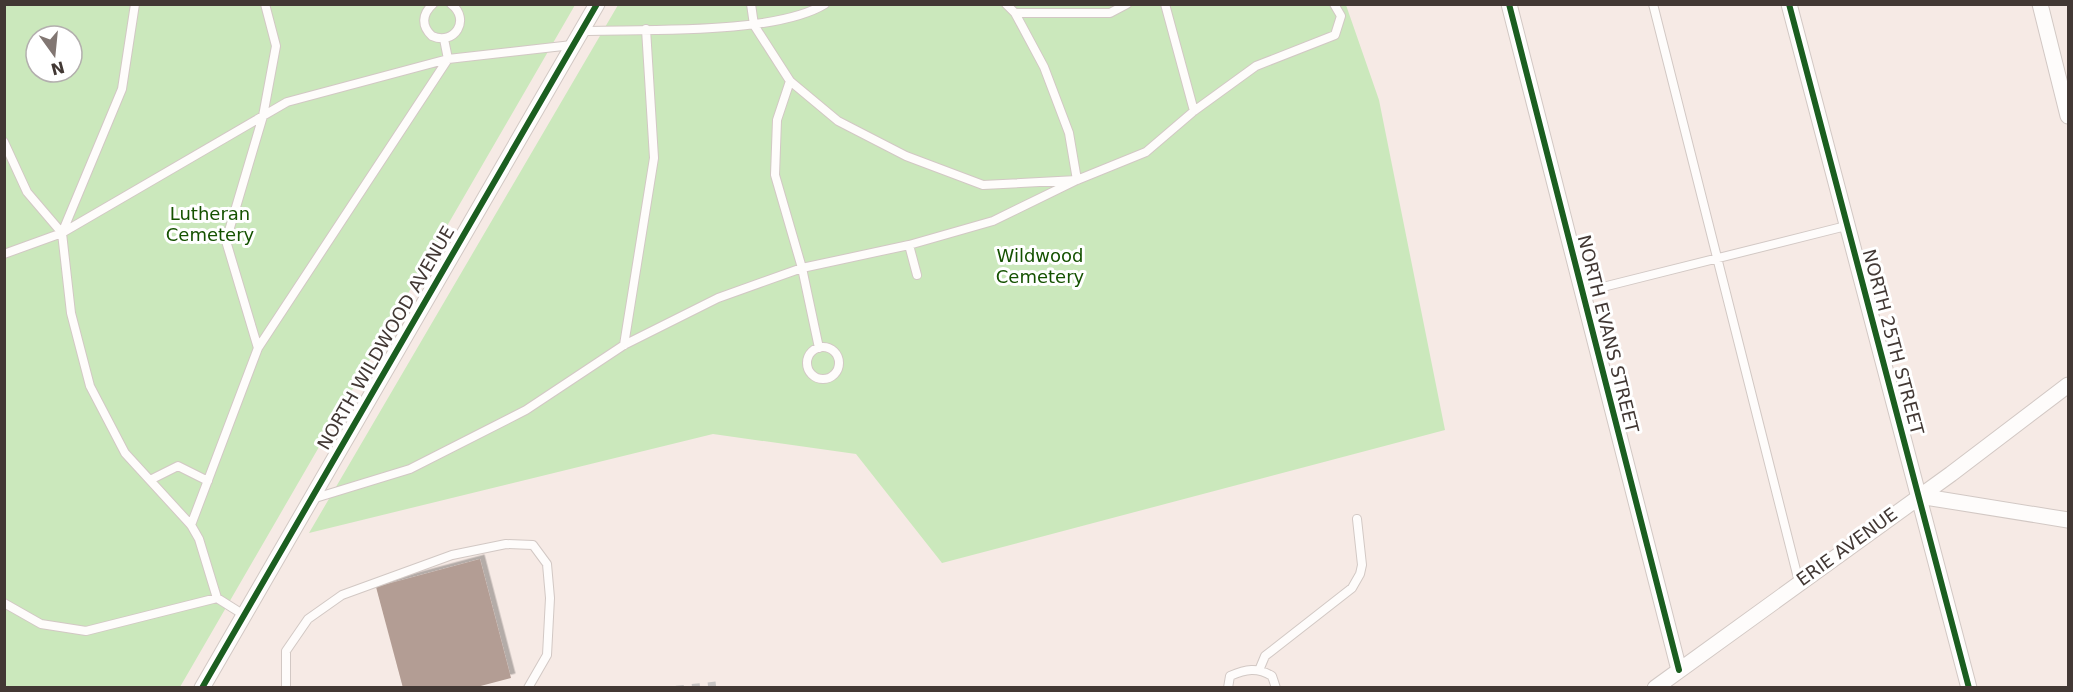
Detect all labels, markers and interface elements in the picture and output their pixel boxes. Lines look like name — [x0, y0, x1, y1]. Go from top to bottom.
north arrow — [24, 24, 84, 84]
text: N — [49, 57, 67, 79]
park label: Lutheran Cemetery — [166, 203, 255, 245]
street label: NORTH WILDWOOD AVENUE — [313, 222, 458, 453]
street label: NORTH EVANS STREET — [1574, 233, 1643, 436]
park label: Wildwood Cemetery — [996, 245, 1085, 287]
street label: NORTH 25TH STREET — [1859, 247, 1929, 438]
street label: ERIE AVENUE — [1792, 503, 1901, 590]

